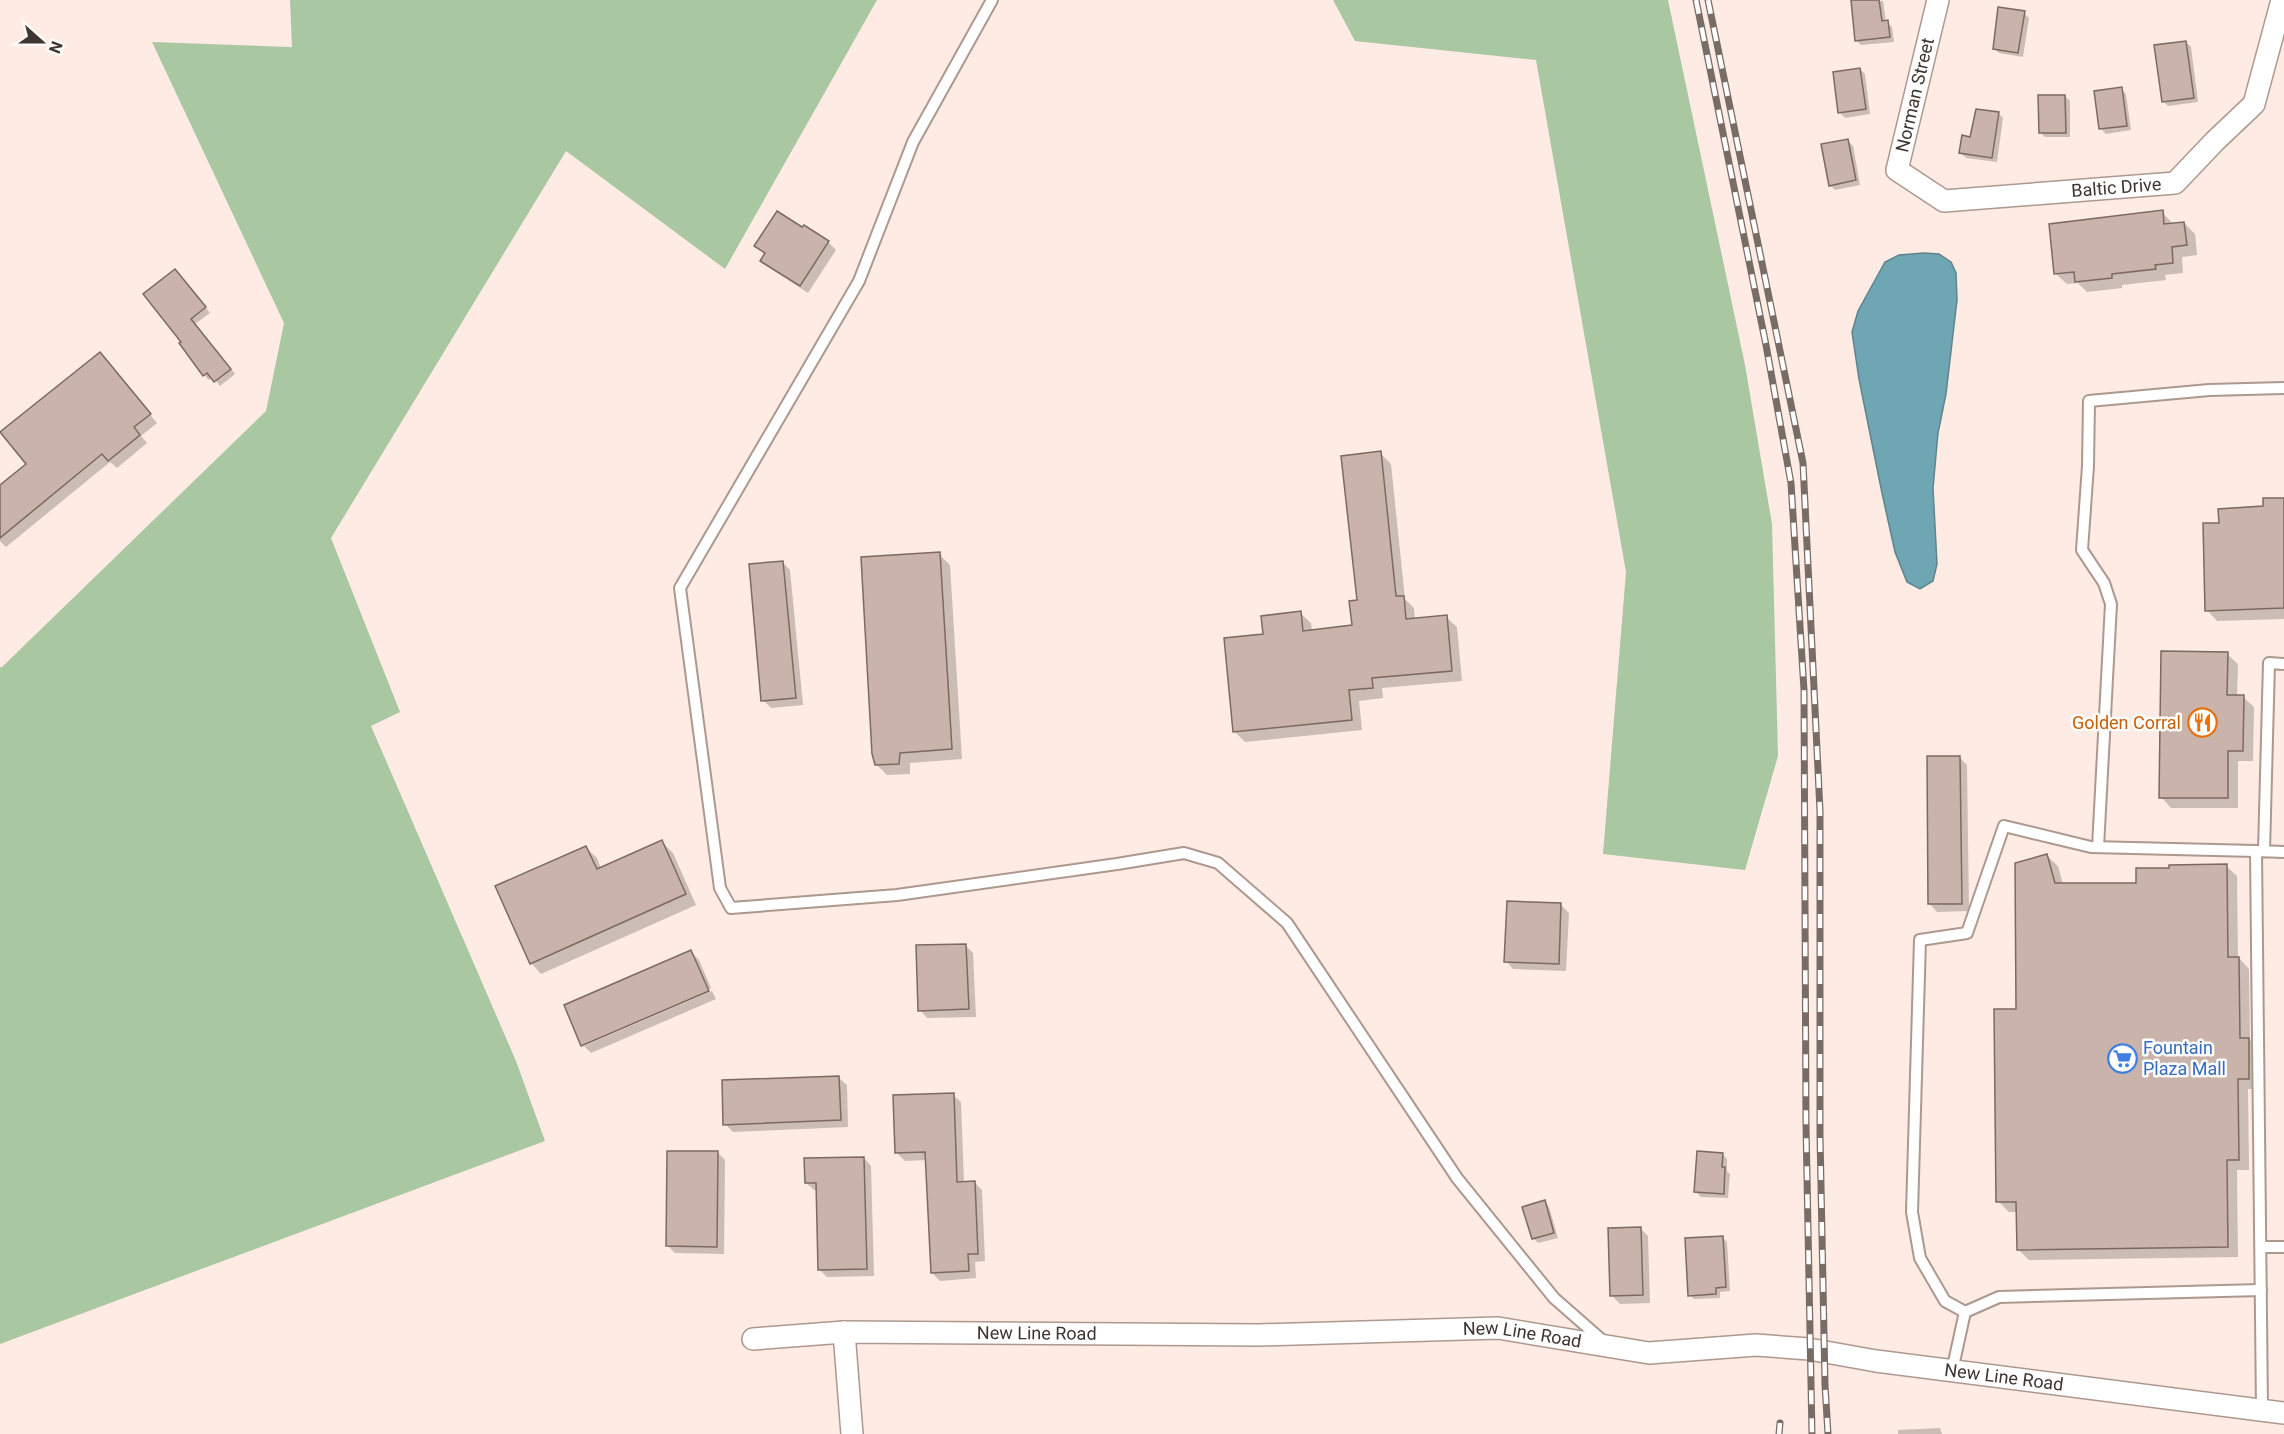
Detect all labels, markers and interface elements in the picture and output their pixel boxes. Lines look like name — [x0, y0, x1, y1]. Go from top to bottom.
north arrow — [12, 12, 72, 72]
street label: Norman Street — [1891, 36, 1938, 154]
text: N — [45, 39, 66, 56]
street label: Baltic Drive — [2071, 173, 2162, 201]
restaurant icon: Golden Corral — [2186, 707, 2218, 739]
place label: Golden Corral — [2072, 712, 2181, 733]
place label: Fountain Plaza Mall — [2143, 1037, 2226, 1079]
supermarket icon: Fountain Plaza Mall — [2106, 1042, 2138, 1074]
street label: New Line Road — [1462, 1317, 1583, 1352]
street label: New Line Road — [977, 1322, 1097, 1344]
street label: New Line Road — [1943, 1359, 2065, 1395]

